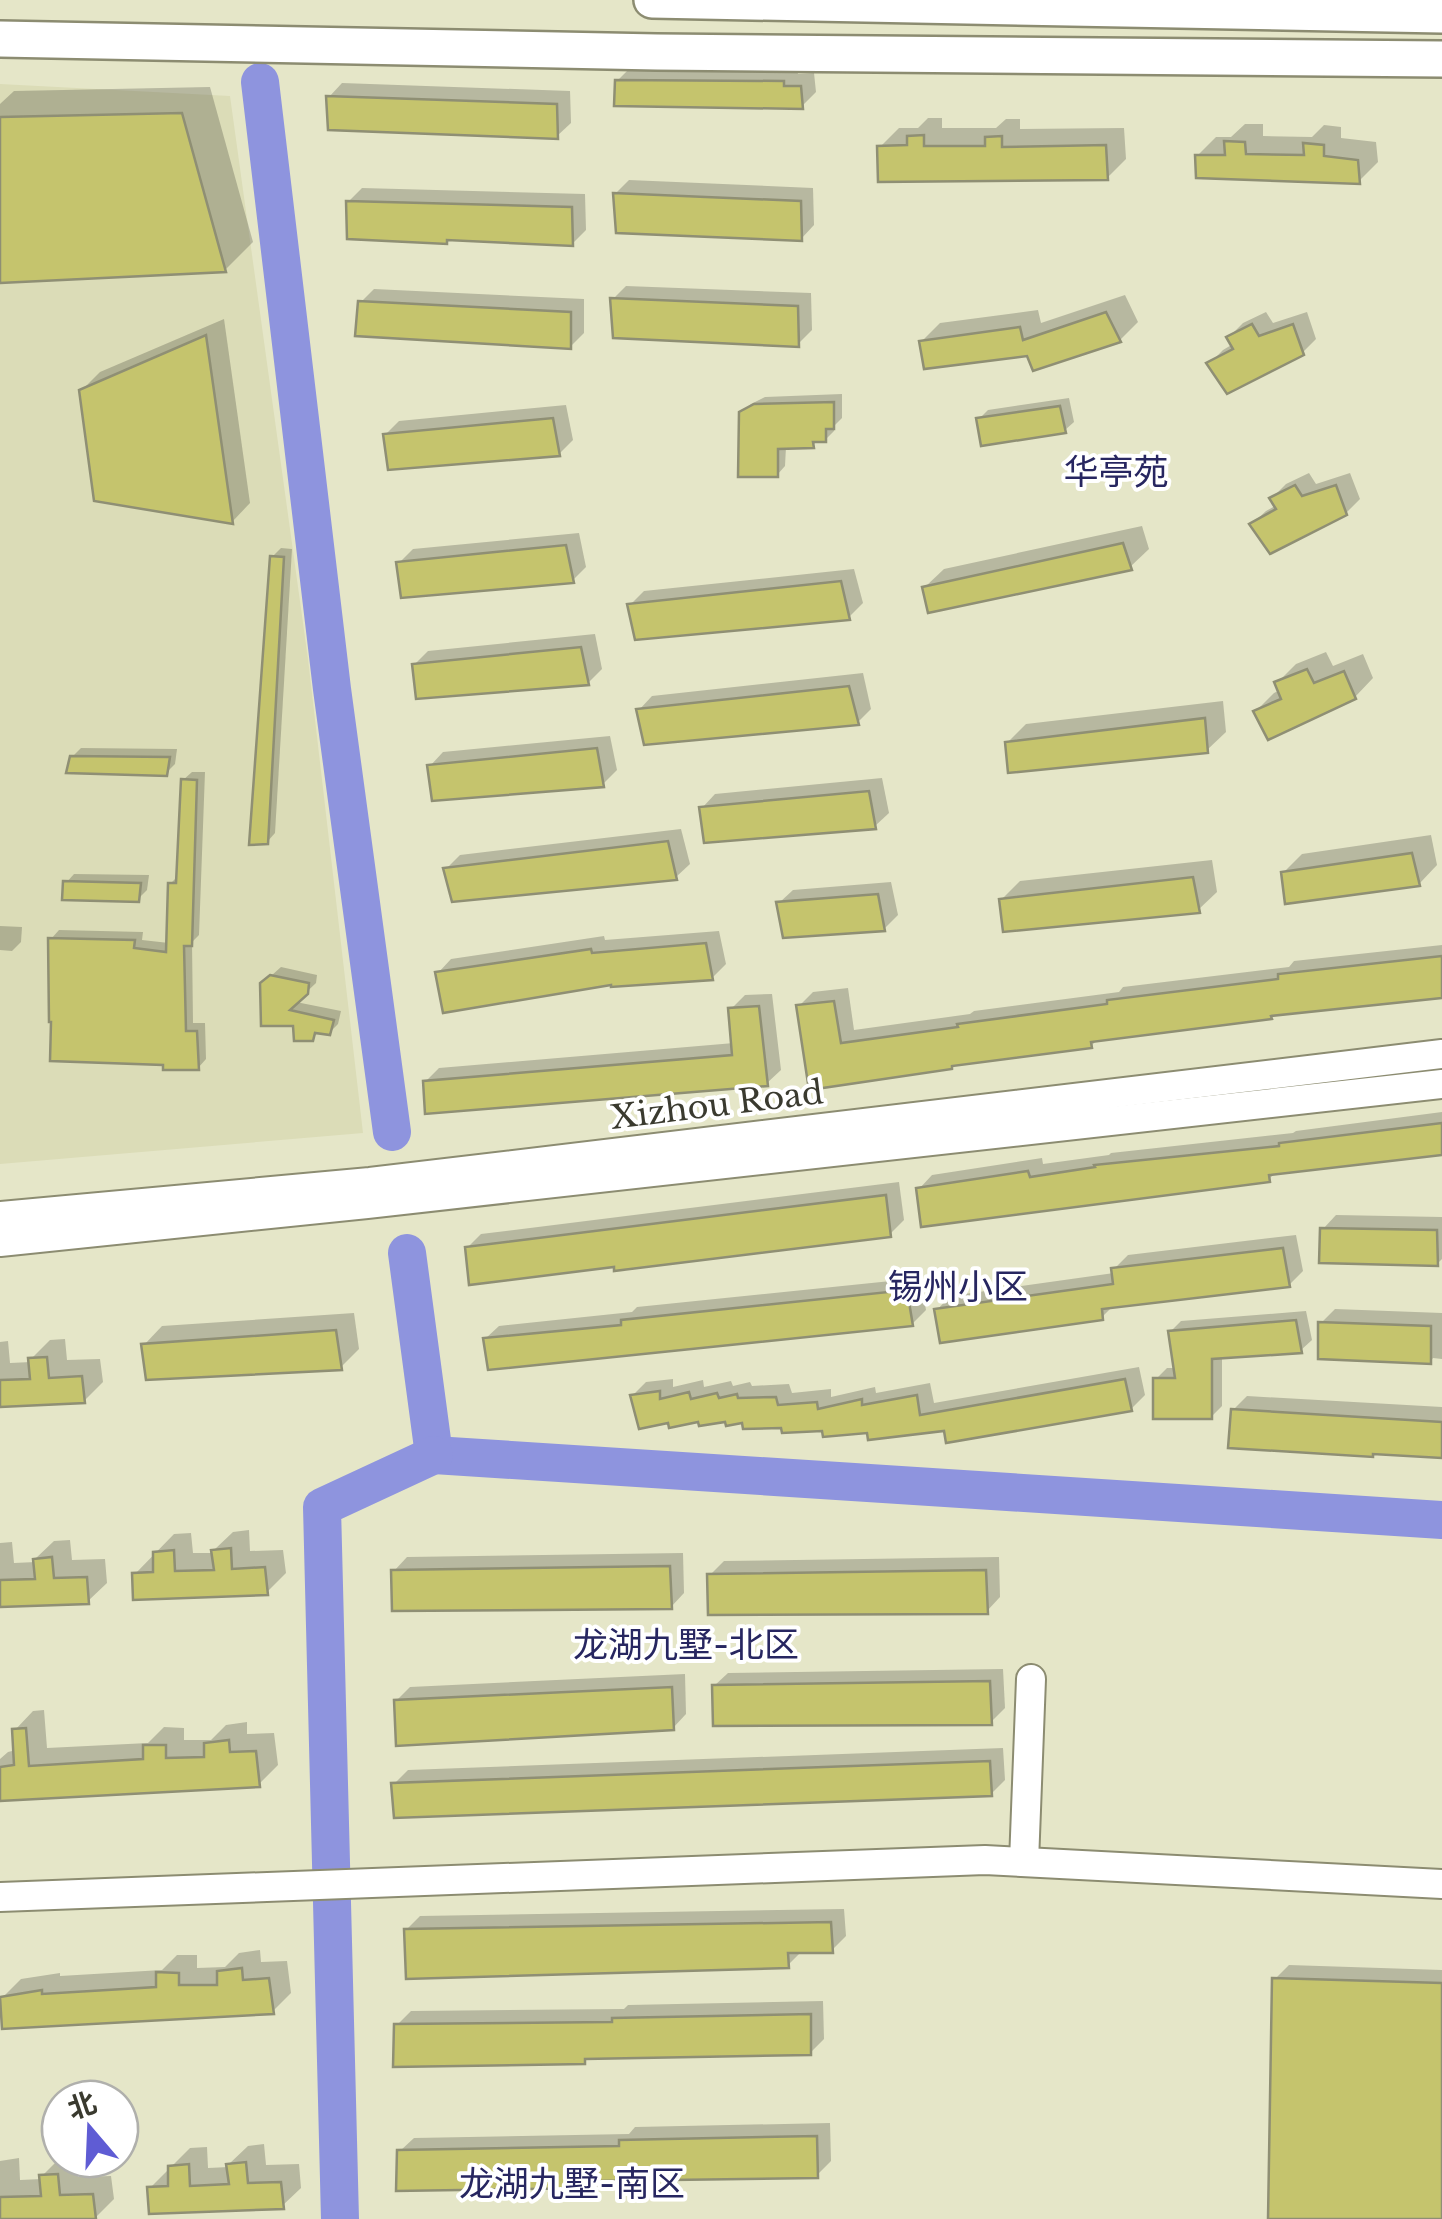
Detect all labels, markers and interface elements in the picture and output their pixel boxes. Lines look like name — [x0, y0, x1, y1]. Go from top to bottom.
district label: 华亭苑 — [1063, 450, 1169, 493]
street label: Xizhou Road — [609, 1072, 825, 1138]
district label: 锡州小区 — [888, 1265, 1028, 1308]
district label: 龙湖九墅-北区 — [573, 1623, 799, 1666]
north arrow — [40, 2079, 140, 2179]
text: 北 — [63, 2085, 101, 2127]
district label: 龙湖九墅-南区 — [459, 2162, 685, 2205]

